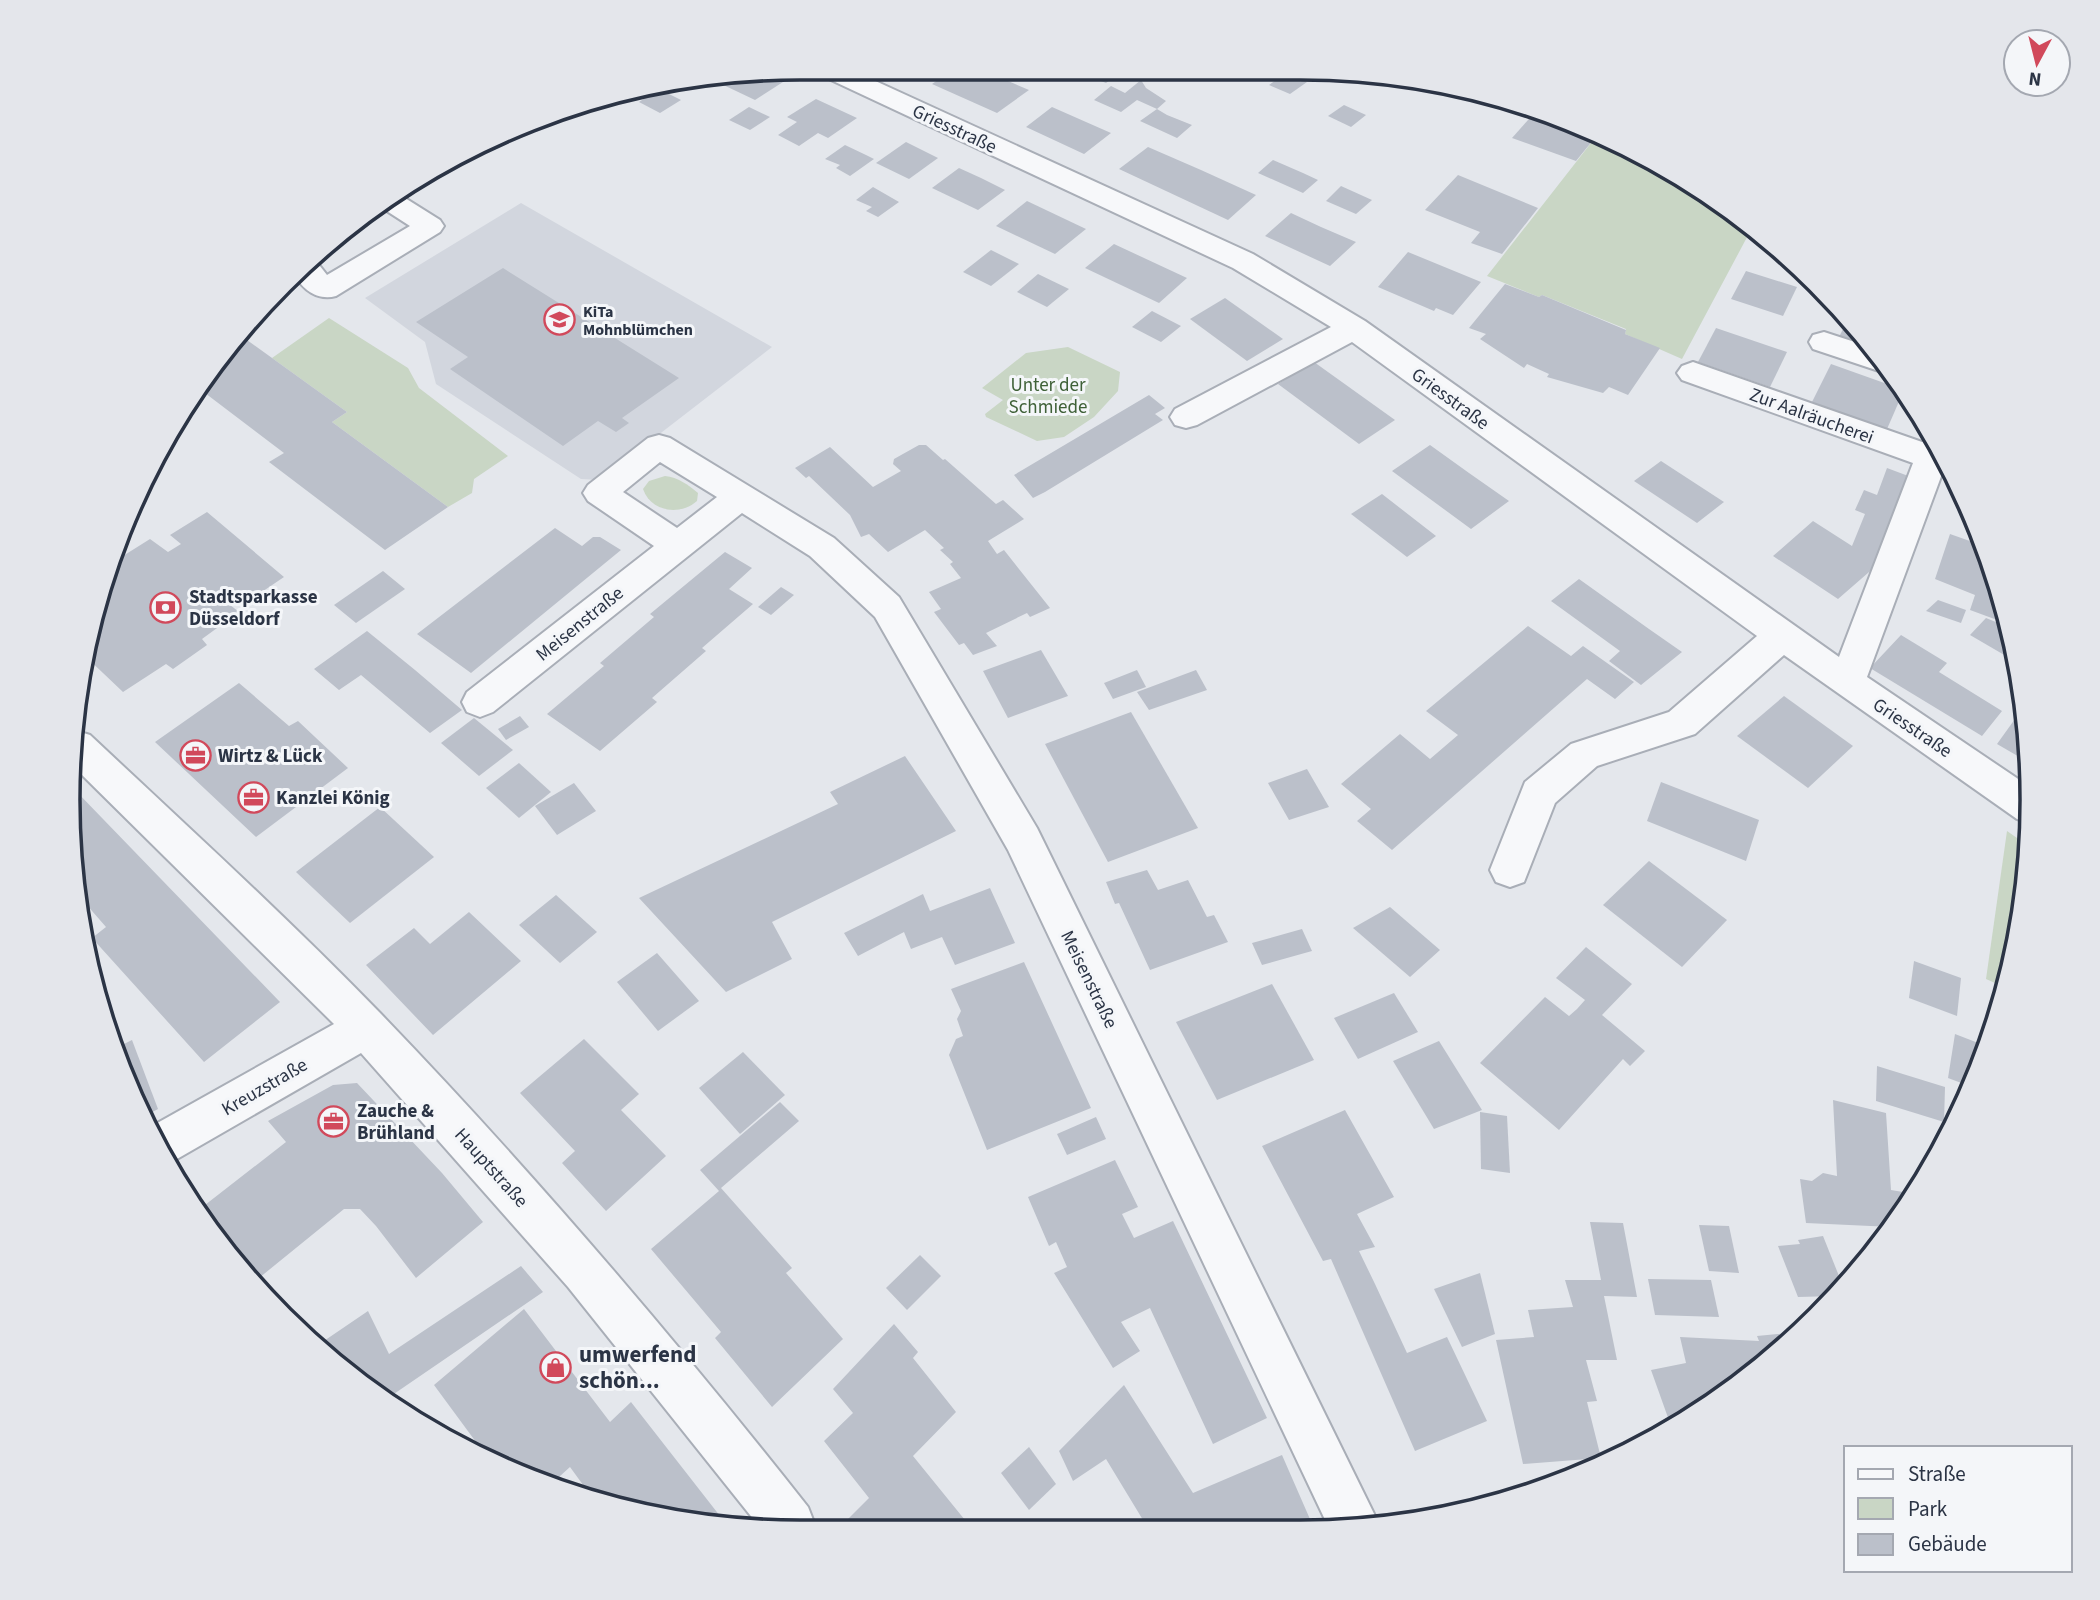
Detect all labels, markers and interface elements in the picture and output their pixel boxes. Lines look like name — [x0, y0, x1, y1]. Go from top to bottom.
north arrow — [2002, 28, 2072, 98]
text: N — [2027, 64, 2043, 93]
street label: Griesstraße — [908, 98, 1001, 161]
place label: KiTa Mohnblümchen — [583, 301, 693, 341]
school or university icon: KiTa Mohnblümchen — [543, 303, 577, 337]
street label: Griesstraße — [1406, 362, 1495, 437]
park label: Unter der Schmiede — [1009, 372, 1087, 421]
street label: Zur Aalräucherei — [1745, 381, 1878, 451]
street label: Meisenstraße — [530, 580, 630, 668]
place label: Stadtsparkasse Düsseldorf — [189, 584, 318, 633]
bank icon: Stadtsparkasse Düsseldorf — [149, 590, 183, 624]
street label: Griesstraße — [1867, 692, 1957, 765]
office icon: Wirtz & Lück — [178, 738, 212, 772]
place label: Wirtz & Lück — [218, 743, 323, 770]
office icon: Kanzlei König — [236, 780, 270, 814]
place label: Kanzlei König — [276, 785, 390, 812]
street label: Meisenstraße — [1053, 926, 1124, 1033]
street label: Kreuzstraße — [217, 1052, 313, 1123]
place label: Zauche & Brühland — [357, 1098, 435, 1147]
office icon: Zauche & Brühland — [317, 1104, 351, 1138]
street label: Hauptstraße — [448, 1122, 534, 1214]
place label: umwerfend schön... — [579, 1338, 696, 1397]
shop icon: umwerfend schön... — [539, 1350, 573, 1384]
legend — [1844, 1446, 2072, 1572]
text: Straße — [1908, 1459, 1966, 1489]
text: Park — [1908, 1494, 1948, 1524]
text: Gebäude — [1908, 1529, 1987, 1559]

